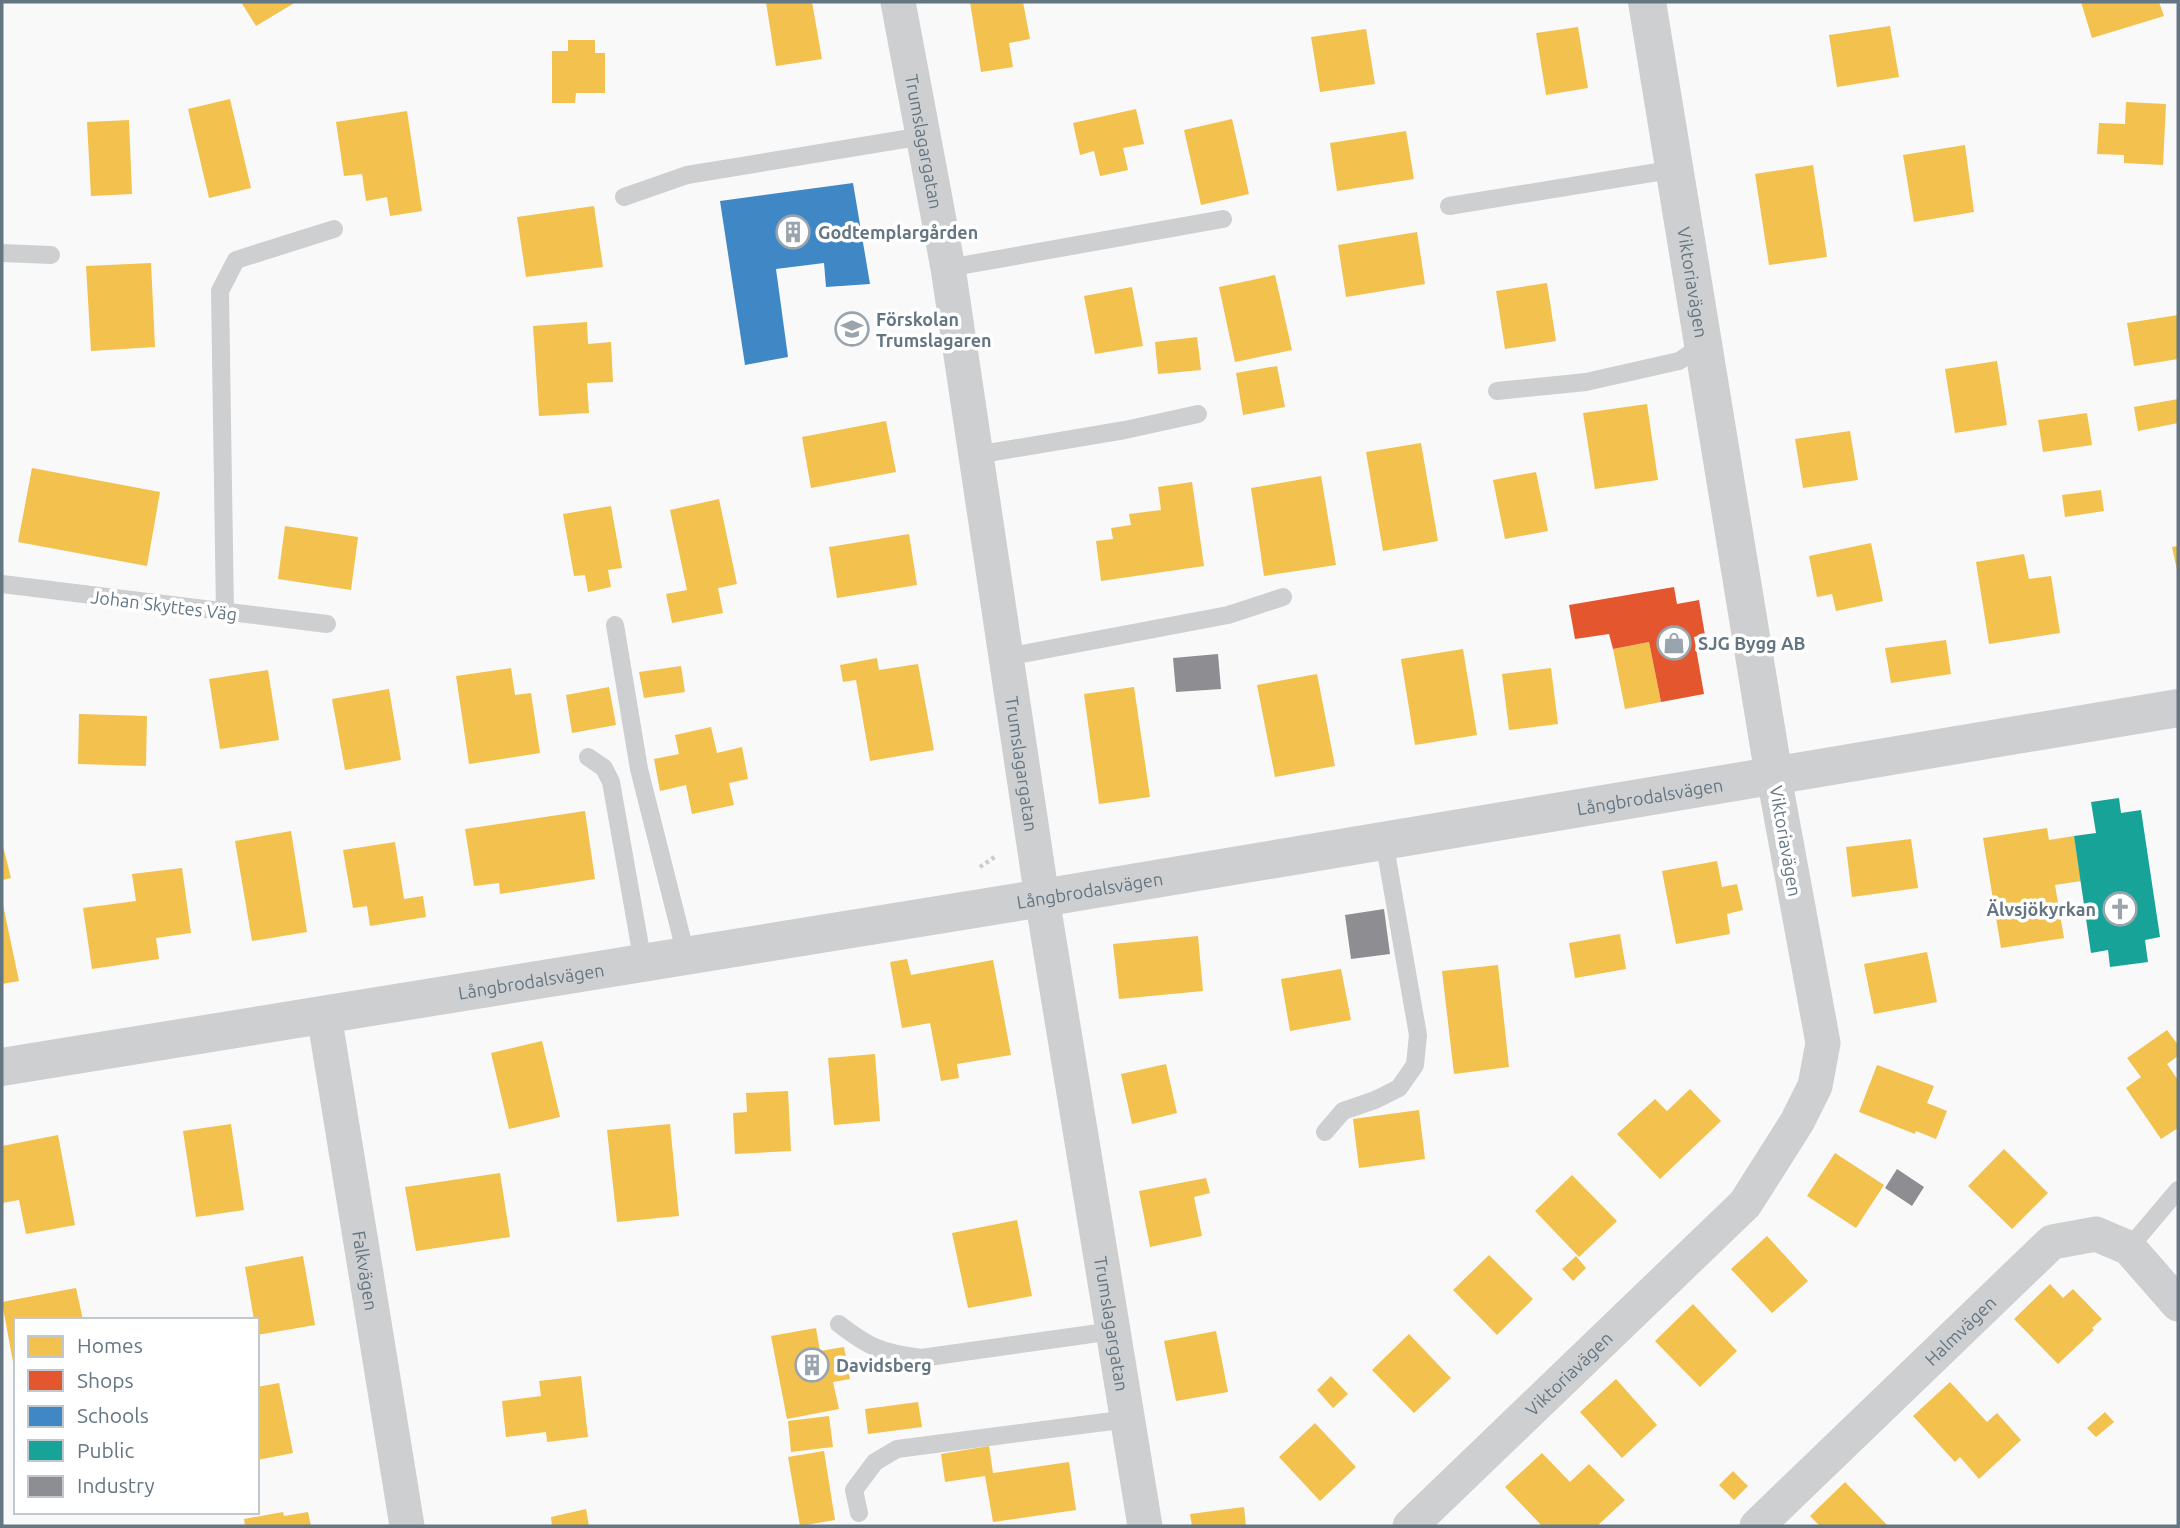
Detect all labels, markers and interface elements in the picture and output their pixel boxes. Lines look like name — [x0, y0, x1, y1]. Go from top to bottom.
street label: Trumslagargatan — [902, 73, 947, 211]
building icon: Godtemplargården — [774, 213, 812, 251]
place label: Godtemplargården — [818, 222, 978, 242]
street label: Viktoriavägen — [1674, 225, 1712, 339]
place label: Förskolan Trumslagaren — [876, 309, 992, 350]
school or university icon: Förskolan Trumslagaren — [833, 310, 871, 348]
street label: Johan Skyttes Väg — [90, 586, 238, 624]
shop icon: SJG Bygg AB — [1655, 624, 1693, 662]
place label: SJG Bygg AB — [1698, 633, 1806, 653]
street label: Trumslagargatan — [1002, 695, 1042, 833]
street label: Långbrodalsvägen — [1575, 774, 1725, 818]
street label: Viktoriavägen — [1766, 784, 1806, 898]
street label: Långbrodalsvägen — [1015, 868, 1164, 912]
church icon: Älvsjökyrkan — [2101, 890, 2139, 928]
place label: Älvsjökyrkan — [1986, 899, 2096, 919]
street label: Långbrodalsvägen — [456, 959, 606, 1003]
street label: Falkvägen — [349, 1229, 382, 1312]
street label: Trumslagargatan — [1091, 1255, 1133, 1393]
street label: Halmvägen — [1921, 1292, 2000, 1369]
legend — [14, 1318, 259, 1514]
street label: Viktoriavägen — [1521, 1327, 1616, 1420]
text: Homes — [77, 1333, 143, 1357]
building icon: Davidsberg — [793, 1346, 831, 1384]
place label: Davidsberg — [836, 1355, 932, 1375]
text: Shops — [77, 1368, 134, 1392]
text: Schools — [77, 1403, 149, 1427]
text: Public — [77, 1438, 134, 1462]
text: Industry — [77, 1473, 155, 1497]

